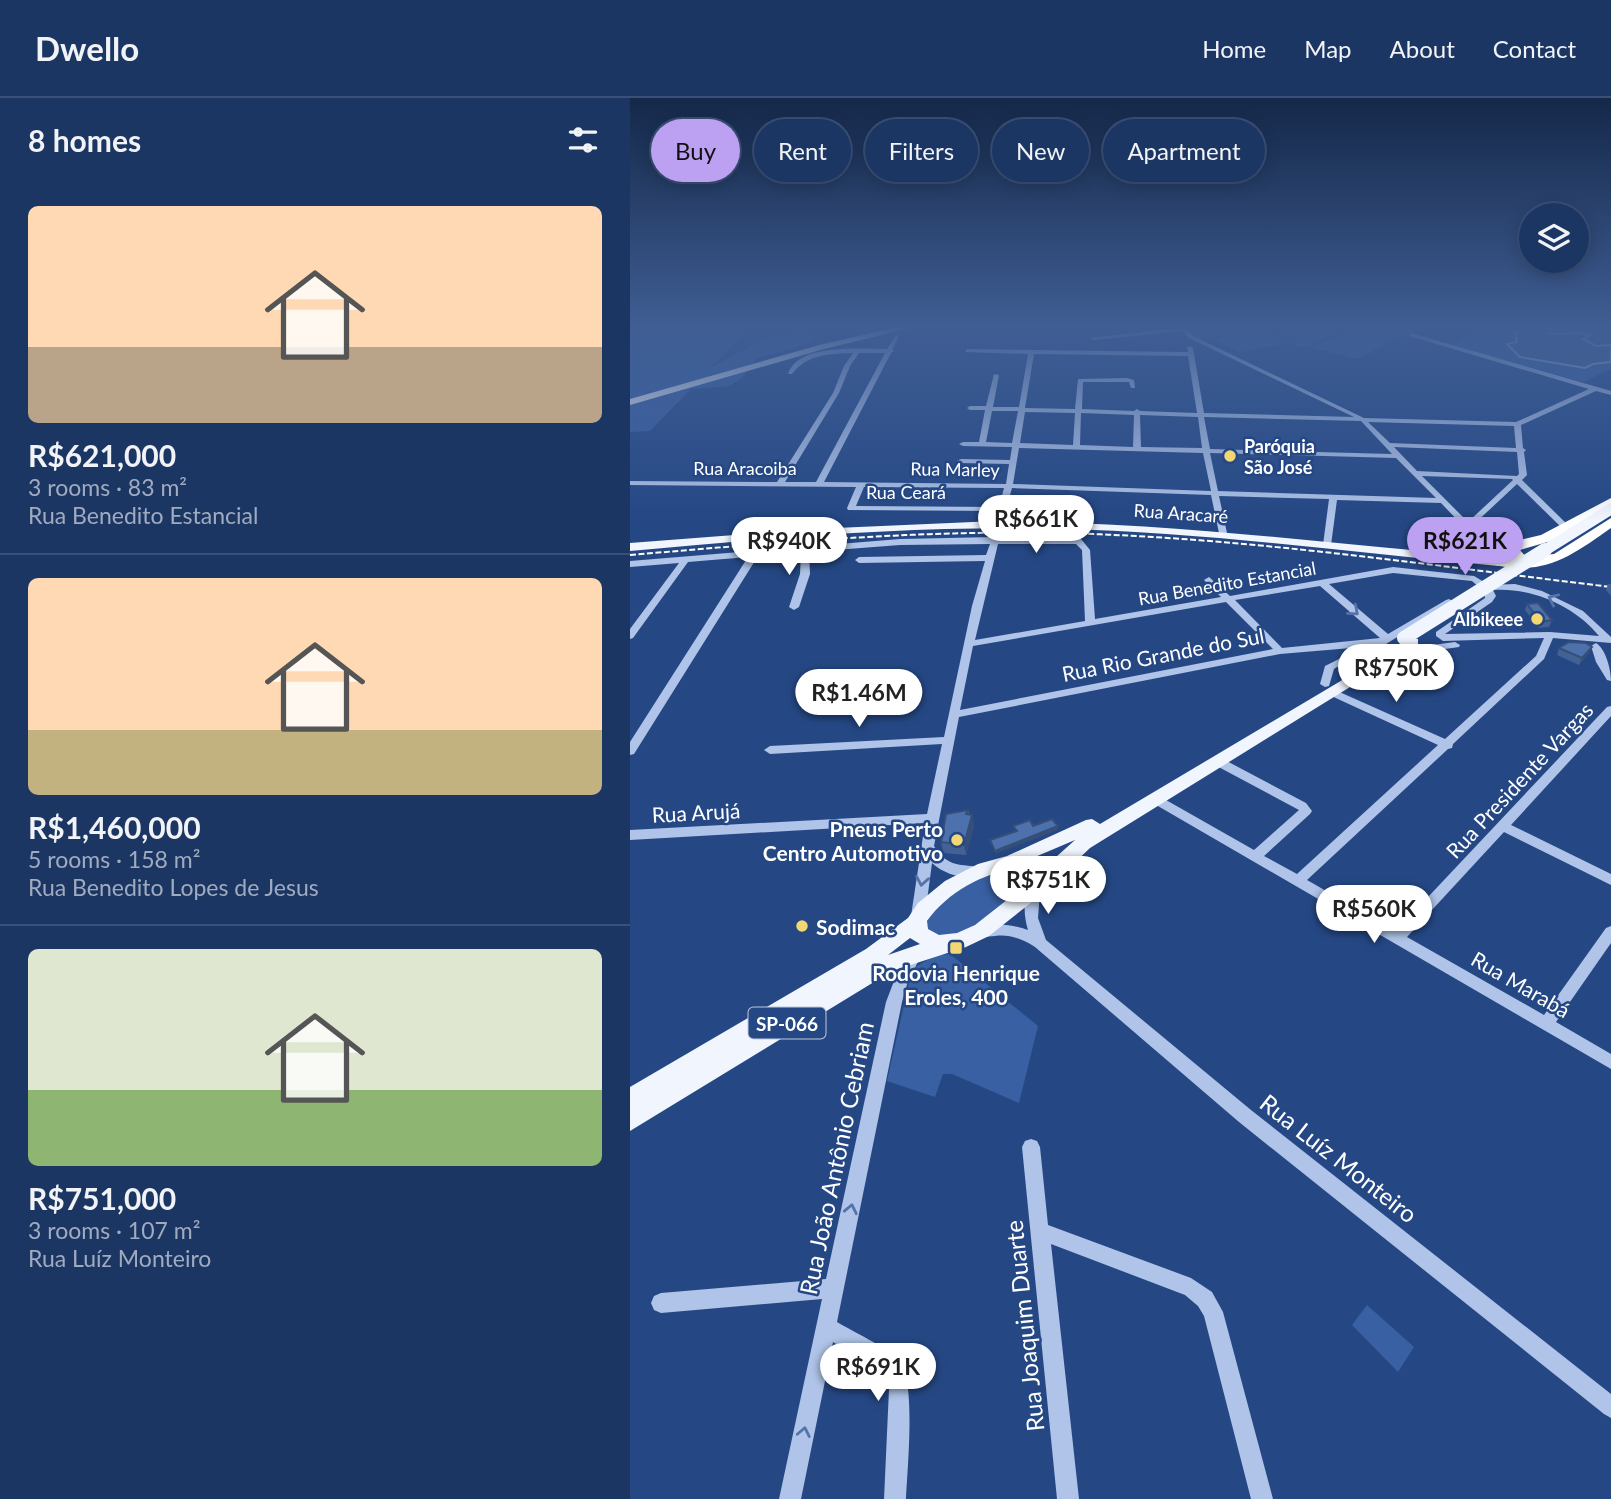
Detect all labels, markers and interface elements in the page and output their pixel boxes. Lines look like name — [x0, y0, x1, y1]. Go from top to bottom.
text: Dwello — [35, 28, 139, 68]
text: Home — [1202, 34, 1266, 63]
text: Map — [1304, 34, 1352, 63]
text: About — [1390, 34, 1455, 63]
text: Contact — [1493, 34, 1576, 63]
chip: Buy — [651, 119, 740, 182]
chip: Rent — [754, 119, 851, 182]
chip: Filters — [865, 119, 978, 182]
chip: New — [992, 119, 1089, 182]
chip: Apartment — [1103, 119, 1265, 182]
icon: filters — [564, 121, 602, 159]
text: 8 homes — [28, 122, 141, 158]
map controls — [1519, 203, 1589, 273]
button: layers — [1519, 203, 1589, 273]
icon: home — [252, 252, 378, 378]
place label: Paróquia São José — [1244, 435, 1315, 478]
text: R$621,000 — [28, 437, 176, 473]
marker: Paróquia São José — [1222, 448, 1238, 464]
street label: Rua Aracoiba — [693, 457, 797, 479]
street label: Rua Marley — [910, 457, 1001, 481]
text: 3 rooms · 83 m² — [28, 473, 187, 501]
street label: Rua Ceará — [866, 481, 946, 503]
pin: R$661K — [979, 496, 1093, 555]
street label: Rua Aracaré — [1133, 499, 1229, 527]
text: Rua Benedito Estancial — [28, 501, 258, 529]
text: R$661K — [994, 504, 1078, 532]
pin: R$940K — [732, 518, 846, 577]
pin: R$621K — [1408, 518, 1522, 577]
text: R$940K — [747, 526, 831, 554]
text: R$621K — [1423, 526, 1507, 554]
street label: Rua Benedito Estancial — [1136, 557, 1318, 609]
one-way arrow — [1548, 593, 1560, 607]
one-way arrow — [1346, 603, 1359, 615]
place label: Albikeee — [1452, 608, 1523, 630]
marker: Albikeee — [1529, 611, 1545, 627]
street label: Rua Rio Grande do Sul — [1060, 622, 1266, 686]
icon: home — [252, 624, 378, 750]
pin: R$750K — [1339, 644, 1453, 704]
text: R$750K — [1354, 653, 1438, 681]
pin: R$1.46M — [794, 670, 924, 729]
text: R$1.46M — [811, 678, 907, 706]
street label: Rua Presidente Vargas — [1440, 697, 1598, 863]
street label: Rua Arujá — [651, 797, 741, 827]
text: R$1,460,000 — [28, 809, 201, 845]
place label: Pneus Perto Centro Automotivo — [763, 816, 943, 865]
marker: Pneus Perto Centro Automotivo — [949, 832, 965, 848]
text: 5 rooms · 158 m² — [28, 845, 200, 873]
pin: R$751K — [991, 856, 1105, 916]
text: R$751K — [1006, 865, 1090, 893]
text: Rua Benedito Lopes de Jesus — [28, 873, 319, 901]
one-way arrow — [915, 875, 930, 887]
pin: R$560K — [1317, 886, 1431, 945]
text: R$560K — [1332, 894, 1416, 922]
place label: Sodimac — [816, 914, 895, 939]
marker: Sodimac — [794, 918, 810, 934]
marker: Rodovia Henrique Eroles, 400 — [948, 940, 964, 956]
street label: Rua Marabá — [1467, 946, 1575, 1022]
place label: Rodovia Henrique Eroles, 400 — [872, 960, 1040, 1009]
icon: home — [252, 995, 378, 1121]
road number: SP-066 — [748, 1007, 826, 1038]
street label: Rua João Antônio Cebriam — [793, 1019, 879, 1297]
street label: Rua Luíz Monteiro — [1255, 1088, 1423, 1228]
text: R$751,000 — [28, 1180, 176, 1216]
one-way arrow — [842, 1204, 857, 1216]
text: 3 rooms · 107 m² — [28, 1216, 200, 1244]
street label: Rua Joaquim Duarte — [998, 1219, 1050, 1433]
text: Rua Luíz Monteiro — [28, 1244, 211, 1272]
pin: R$691K — [821, 1344, 935, 1403]
text: R$691K — [836, 1352, 920, 1380]
one-way arrow — [795, 1426, 810, 1438]

